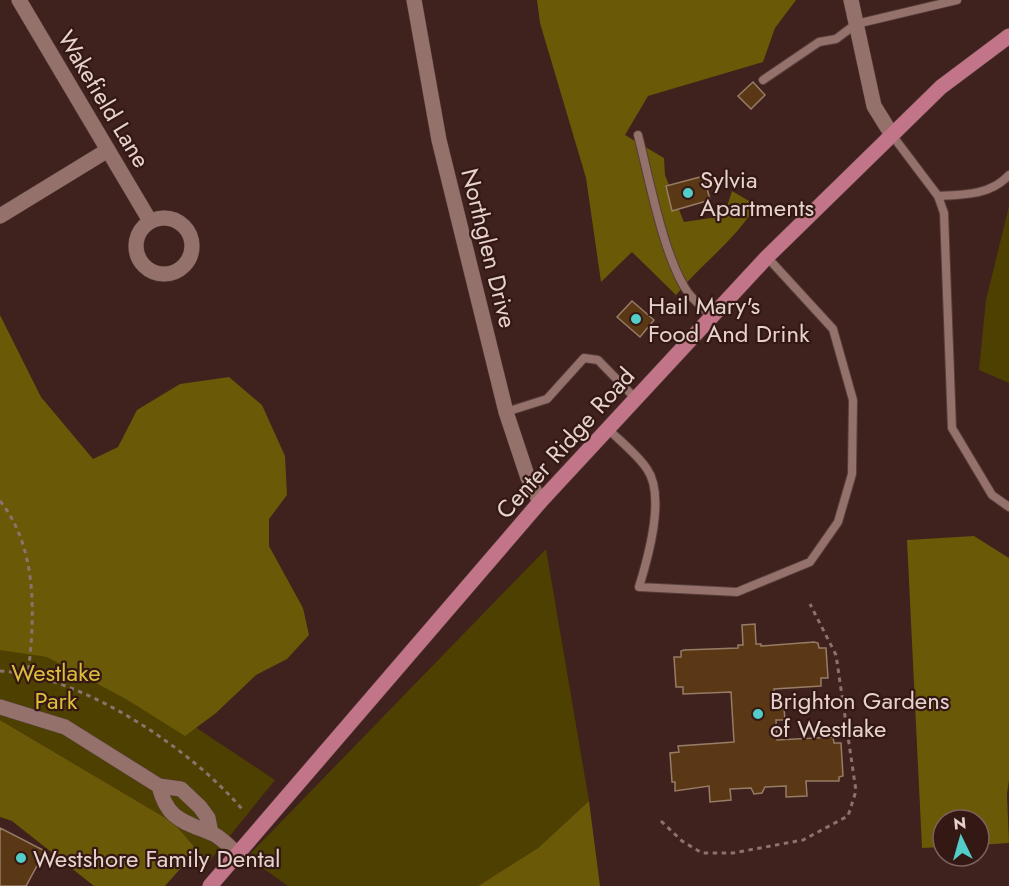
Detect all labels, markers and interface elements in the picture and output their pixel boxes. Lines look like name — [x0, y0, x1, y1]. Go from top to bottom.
street label: Wakefield Lane — [49, 24, 159, 174]
place label: Sylvia Apartments — [700, 162, 814, 225]
street label: Northglen Drive — [452, 165, 526, 331]
marker: Sylvia Apartments — [681, 186, 695, 200]
place label: Hail Mary's Food And Drink — [648, 288, 810, 351]
marker: Hail Mary's Food And Drink — [629, 312, 643, 326]
street label: Center Ridge Road — [487, 359, 643, 527]
park label: Westlake Park — [11, 655, 101, 718]
place label: Brighton Gardens of Westlake — [770, 683, 950, 746]
marker: Brighton Gardens of Westlake — [751, 707, 765, 721]
north arrow — [931, 808, 991, 868]
text: N — [952, 812, 967, 836]
place label: Westshore Family Dental — [33, 841, 281, 876]
marker: Westshore Family Dental — [14, 851, 28, 865]

